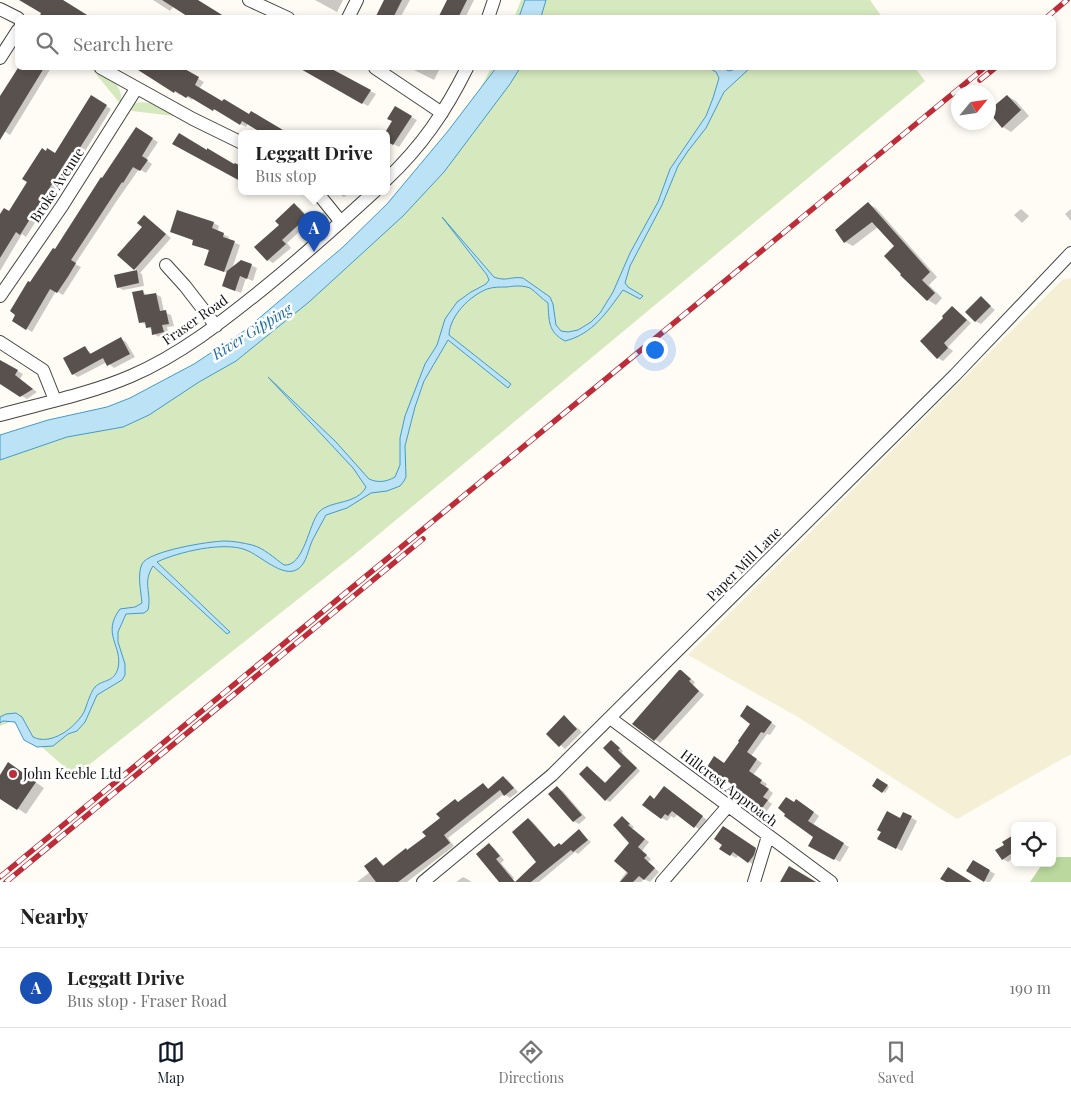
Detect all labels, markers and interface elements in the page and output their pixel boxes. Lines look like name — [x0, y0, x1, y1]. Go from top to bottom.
search box — [15, 15, 1056, 70]
icon: search — [33, 29, 61, 57]
text: Search here — [73, 30, 173, 56]
north arrow — [951, 85, 996, 130]
popup — [238, 130, 390, 195]
text: Leggatt Drive — [255, 139, 373, 165]
street label: Broke Avenue — [25, 144, 88, 226]
text: Bus stop — [255, 165, 317, 186]
pin: A — [298, 211, 330, 252]
street label: Fraser Road — [158, 290, 231, 349]
water label: River Gipping — [207, 298, 296, 364]
your location — [642, 337, 668, 363]
street label: Paper Mill Lane — [702, 522, 785, 605]
street label: Hillcrest Approach — [677, 745, 782, 831]
place label: John Keeble Ltd — [22, 764, 122, 783]
marker: John Keeble Ltd — [7, 768, 19, 780]
map controls — [1011, 822, 1056, 867]
button: locate — [1011, 822, 1056, 867]
text: Nearby — [20, 901, 89, 929]
text: Leggatt Drive — [67, 964, 184, 990]
text: A — [31, 977, 41, 998]
text: 190 m — [1009, 977, 1051, 998]
text: Bus stop · Fraser Road — [67, 990, 227, 1011]
tab: Map — [157, 1038, 185, 1087]
tab: Directions — [499, 1038, 564, 1087]
tab: Saved — [878, 1038, 914, 1087]

